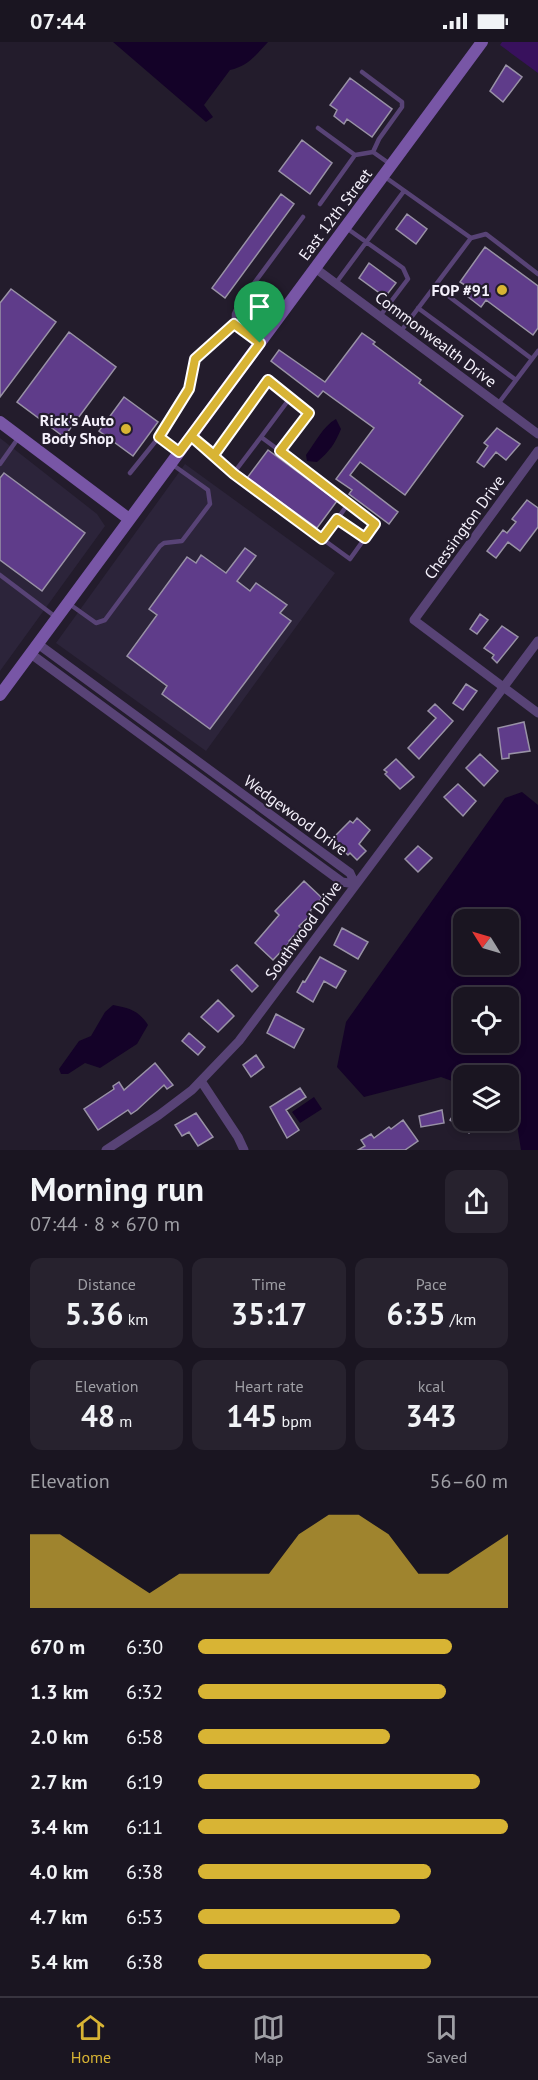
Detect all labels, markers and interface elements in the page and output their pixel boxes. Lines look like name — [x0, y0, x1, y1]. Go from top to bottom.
text: 07:44 — [30, 7, 86, 35]
street label: East 12th Street — [294, 164, 376, 264]
place label: FOP #91 — [431, 280, 490, 300]
pin — [234, 281, 285, 343]
marker: FOP #91 — [495, 283, 509, 297]
street label: Commonwealth Drive — [371, 287, 501, 391]
icon: arrive — [243, 290, 276, 323]
place label: Rick's Auto Body Shop — [40, 410, 114, 448]
marker: Rick's Auto Body Shop — [119, 422, 133, 436]
street label: Chessington Drive — [420, 471, 508, 583]
street label: Wedgewood Drive — [240, 771, 352, 859]
street label: Southwood Drive — [260, 877, 346, 983]
north arrow — [453, 909, 519, 975]
map controls — [453, 909, 519, 1131]
button: locate — [453, 987, 519, 1053]
button: layers — [453, 1065, 519, 1131]
text: Morning run — [30, 1167, 204, 1210]
button: share — [445, 1170, 508, 1233]
text: 07:44 · 8 × 670 m — [30, 1211, 180, 1237]
text: Distance — [77, 1274, 136, 1294]
text: Time — [252, 1274, 286, 1294]
text: Pace — [416, 1274, 447, 1294]
text: 5.36 — [65, 1294, 123, 1333]
text: 35:17 — [231, 1294, 307, 1333]
text: 6:35 — [386, 1294, 446, 1333]
text: km — [123, 1309, 148, 1329]
text: /km — [446, 1309, 476, 1329]
text: Elevation — [75, 1376, 139, 1396]
text: Heart rate — [234, 1376, 304, 1396]
text: kcal — [418, 1376, 445, 1396]
text: 48 — [81, 1396, 115, 1435]
text: 145 — [226, 1396, 277, 1435]
text: 343 — [406, 1396, 457, 1435]
text: m — [115, 1411, 132, 1431]
text: bpm — [277, 1411, 312, 1431]
text: Elevation — [30, 1468, 110, 1494]
text: 56–60 m — [430, 1468, 508, 1494]
text: 670 m — [30, 1634, 85, 1660]
text: 6:30 — [126, 1634, 163, 1660]
text: 1.3 km — [30, 1679, 89, 1705]
text: 6:32 — [126, 1679, 163, 1705]
text: 2.0 km — [30, 1724, 89, 1750]
text: 6:58 — [126, 1724, 163, 1750]
text: 2.7 km — [30, 1769, 88, 1795]
text: 6:19 — [126, 1769, 163, 1795]
text: 3.4 km — [30, 1814, 89, 1840]
text: 6:11 — [126, 1814, 163, 1840]
text: 4.0 km — [30, 1859, 89, 1885]
text: 6:38 — [126, 1859, 163, 1885]
text: 4.7 km — [30, 1904, 88, 1930]
text: 6:53 — [126, 1904, 163, 1930]
text: 5.4 km — [30, 1949, 89, 1975]
text: 6:38 — [126, 1949, 163, 1975]
tab: Home — [71, 2011, 111, 2067]
tab: Map — [252, 2011, 285, 2067]
tab: Saved — [427, 2011, 467, 2067]

